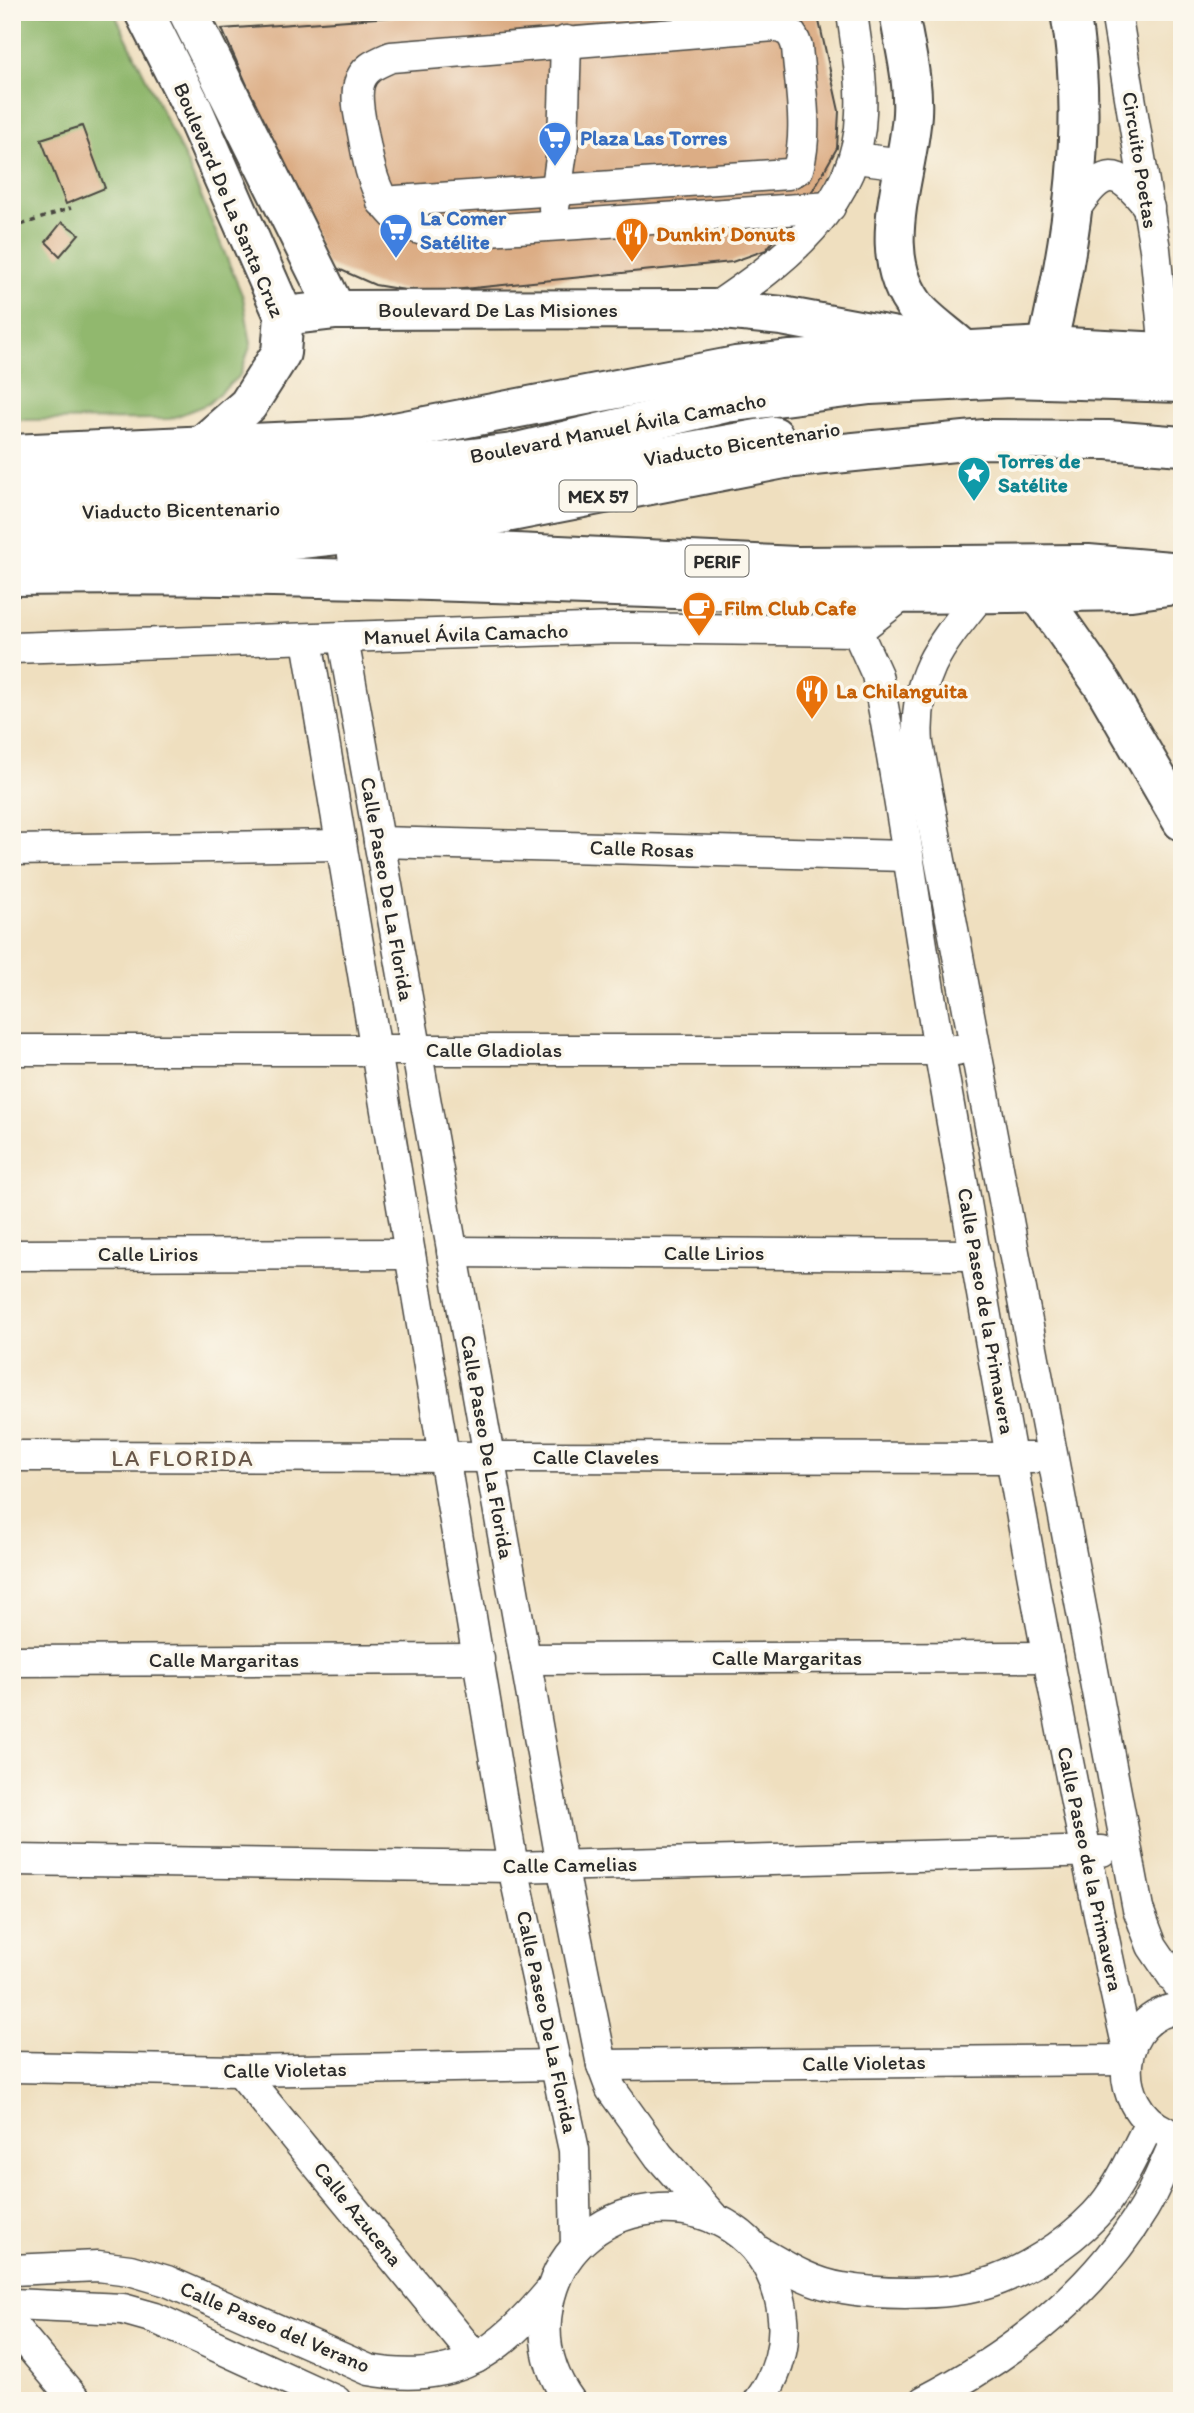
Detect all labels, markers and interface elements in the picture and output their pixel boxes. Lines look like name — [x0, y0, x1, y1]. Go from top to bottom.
street label: Boulevard De La Santa Cruz — [169, 79, 290, 321]
street label: Circuito Poetas — [1117, 90, 1164, 230]
supermarket icon: Plaza Las Torres — [536, 119, 574, 168]
place label: Plaza Las Torres — [580, 125, 727, 150]
place label: La Comer Satélite — [420, 205, 507, 254]
supermarket icon: La Comer Satélite — [377, 211, 415, 260]
restaurant icon: Dunkin' Donuts — [613, 215, 651, 264]
place label: Dunkin' Donuts — [656, 221, 795, 246]
street label: Boulevard De Las Misiones — [378, 297, 618, 322]
street label: Boulevard Manuel Ávila Camacho — [468, 387, 768, 469]
street label: Viaducto Bicentenario — [642, 416, 842, 471]
place label: Torres de Satélite — [997, 448, 1081, 497]
place icon: Torres de Satélite — [955, 454, 993, 503]
road number: MEX 57 — [560, 481, 636, 512]
street label: Viaducto Bicentenario — [82, 495, 280, 524]
road number: PERIF — [686, 546, 748, 576]
cafe icon: Film Club Cafe — [680, 589, 718, 638]
place label: Film Club Cafe — [724, 595, 857, 620]
street label: Manuel Ávila Camacho — [363, 617, 569, 650]
restaurant icon: La Chilanguita — [793, 672, 831, 721]
place label: La Chilanguita — [836, 678, 969, 704]
street label: Calle Paseo De La Florida — [355, 775, 420, 1003]
street label: Calle Rosas — [589, 834, 695, 863]
street label: Calle Gladiolas — [426, 1037, 562, 1062]
street label: Calle Paseo de la Primavera — [953, 1186, 1020, 1436]
street label: Calle Lirios — [664, 1240, 764, 1265]
street label: Calle Lirios — [98, 1241, 198, 1266]
street label: Calle Paseo De La Florida — [455, 1333, 520, 1561]
district label: LA FLORIDA — [111, 1444, 255, 1472]
street label: Calle Claveles — [533, 1444, 659, 1469]
street label: Calle Margaritas — [712, 1645, 862, 1670]
street label: Calle Margaritas — [149, 1647, 299, 1672]
street label: Calle Paseo de la Primavera — [1052, 1744, 1129, 1994]
street label: Calle Camelias — [502, 1851, 638, 1878]
street label: Calle Paseo De La Florida — [512, 1908, 583, 2136]
street label: Calle Violetas — [802, 2049, 926, 2076]
street label: Calle Violetas — [223, 2056, 347, 2083]
street label: Calle Azucena — [309, 2156, 408, 2271]
street label: Calle Paseo del Verano — [176, 2275, 374, 2378]

